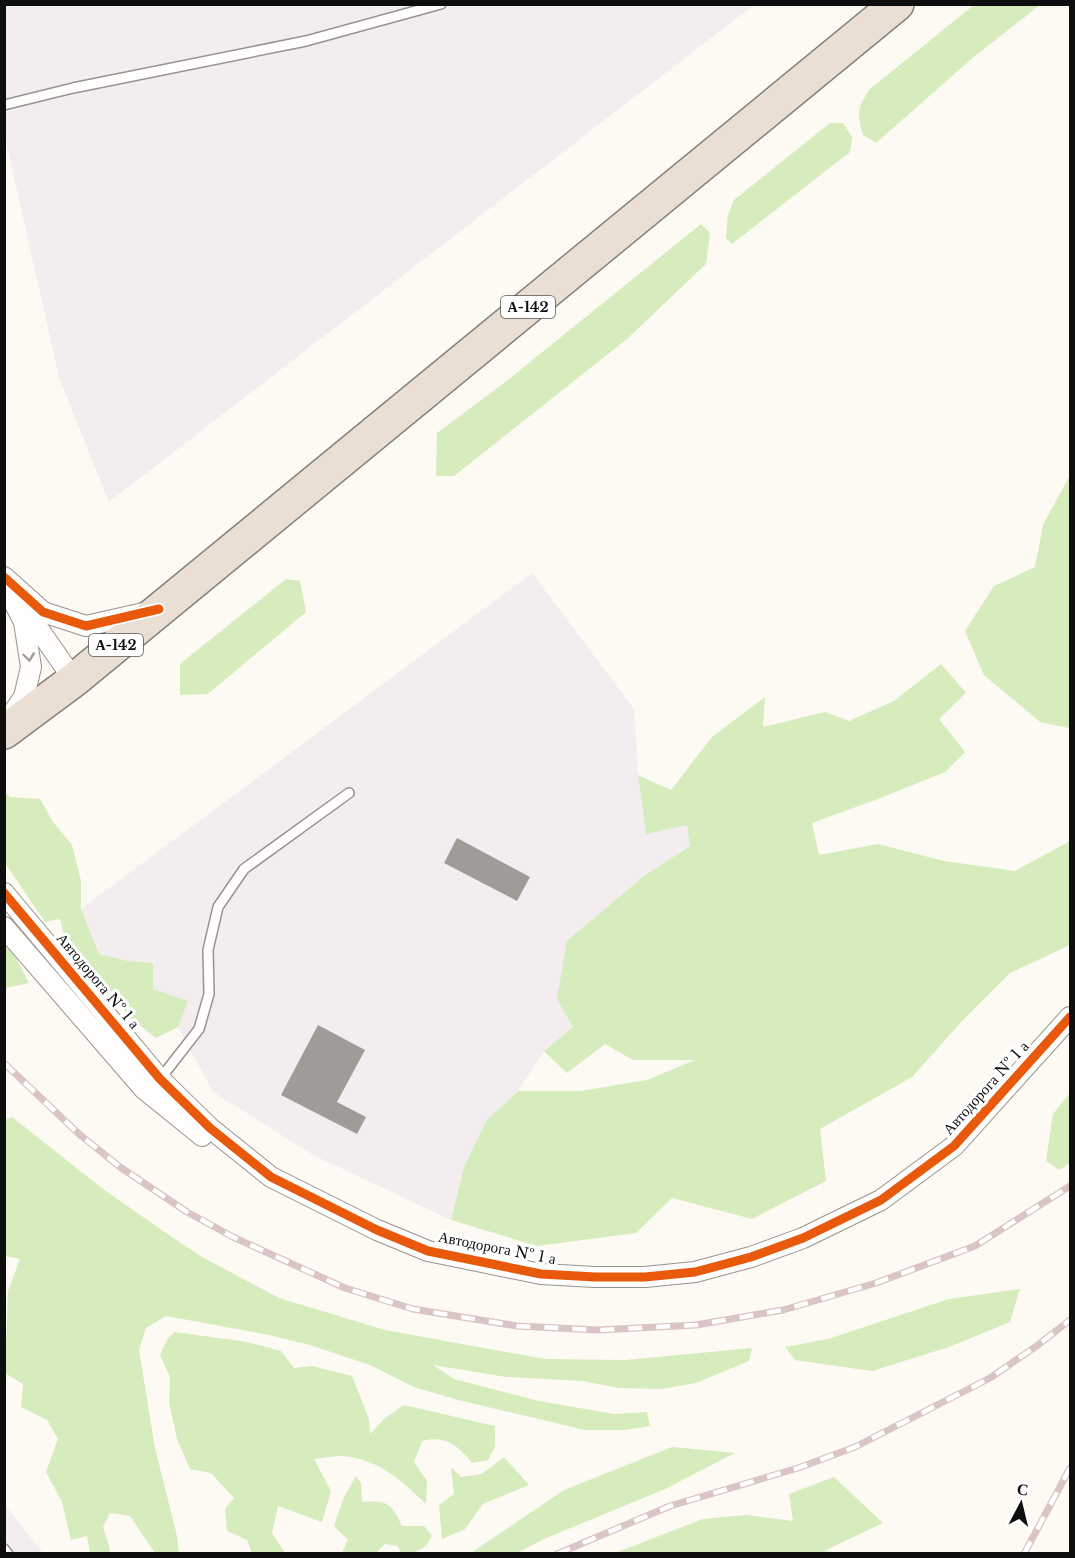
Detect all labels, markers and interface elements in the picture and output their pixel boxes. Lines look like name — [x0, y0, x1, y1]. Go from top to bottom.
road number: А-142 — [501, 296, 555, 318]
road number: А-142 — [89, 634, 143, 656]
one-way arrow — [23, 653, 35, 662]
street label: Автодорога № 1 а — [53, 929, 144, 1033]
street label: Автодорога № 1 а — [939, 1037, 1033, 1138]
street label: Автодорога № 1 а — [437, 1227, 558, 1268]
north arrow — [991, 1474, 1051, 1534]
text: С — [1016, 1478, 1030, 1500]

